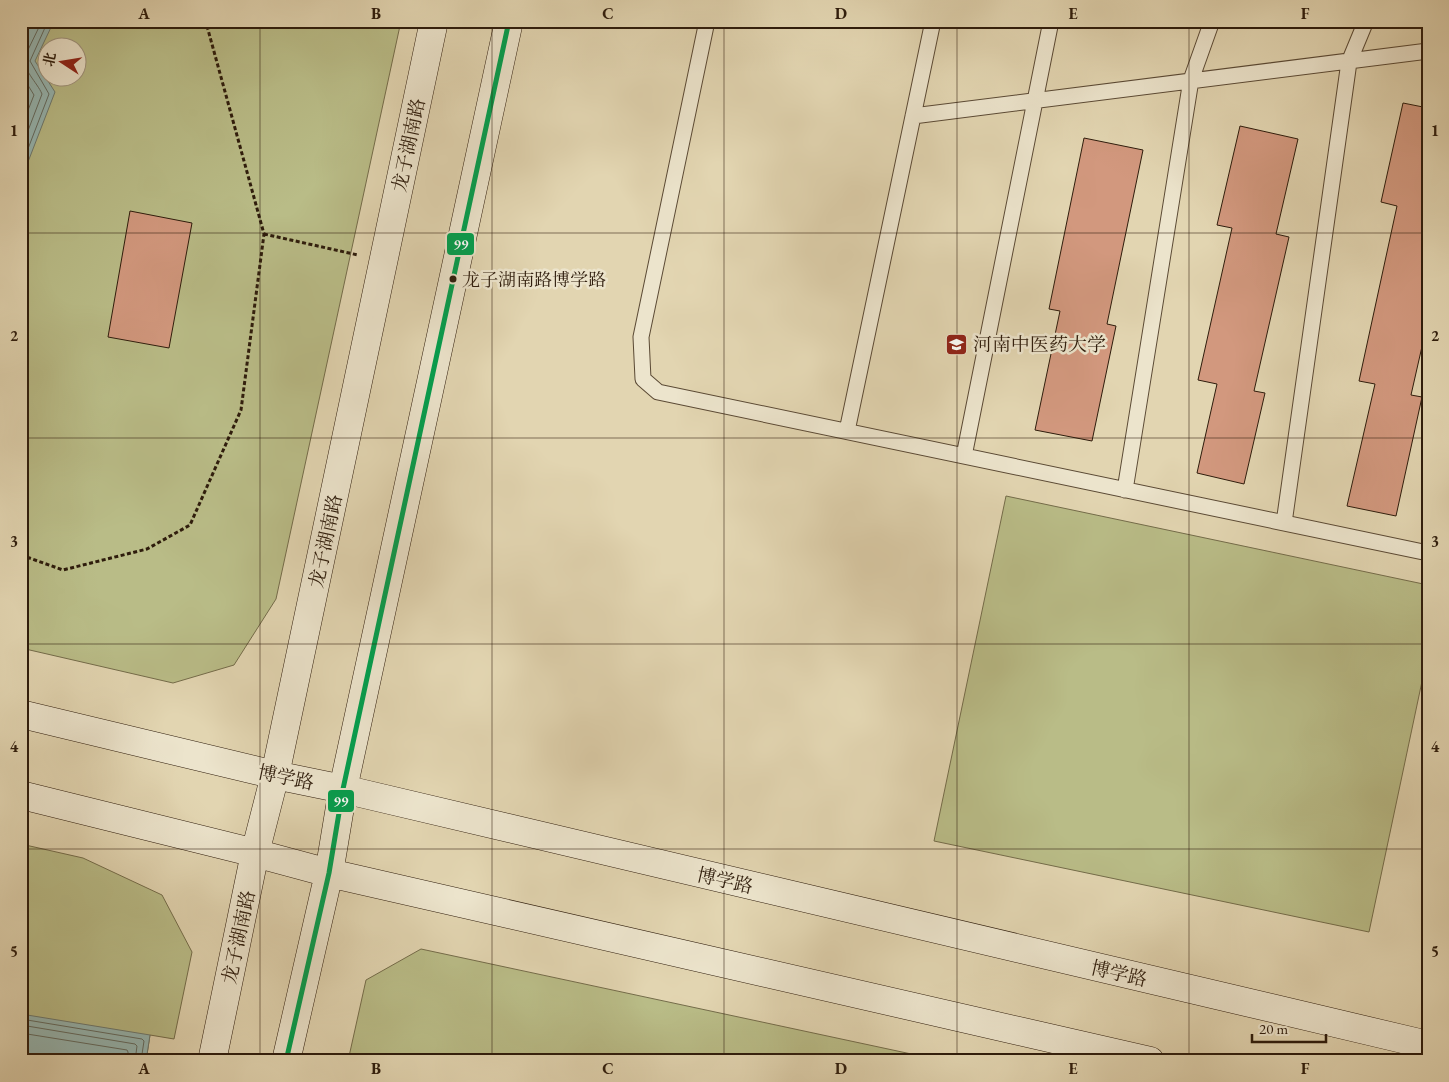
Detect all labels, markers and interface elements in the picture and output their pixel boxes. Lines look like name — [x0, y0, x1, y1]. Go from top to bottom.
text: A — [137, 3, 150, 24]
text: B — [371, 3, 381, 24]
text: C — [602, 3, 614, 24]
text: D — [835, 3, 847, 24]
text: E — [1068, 3, 1078, 24]
text: F — [1301, 3, 1310, 24]
north arrow — [38, 38, 88, 88]
text: 北 — [39, 51, 60, 68]
street label: 龙子湖南路 — [386, 96, 431, 194]
text: 1 — [10, 120, 18, 141]
text: 1 — [1431, 120, 1439, 141]
line badge: 99 — [446, 232, 475, 256]
text: 99 — [454, 235, 469, 253]
place label: 龙子湖南路博学路 — [462, 268, 606, 291]
marker: 龙子湖南路博学路 — [448, 274, 458, 284]
text: 2 — [10, 325, 19, 346]
text: 2 — [1431, 325, 1440, 346]
school or university icon: 河南中医药大学 — [945, 332, 969, 356]
place label: 河南中医药大学 — [973, 332, 1106, 357]
street label: 龙子湖南路 — [303, 492, 348, 590]
text: 3 — [10, 531, 18, 552]
text: 3 — [1431, 531, 1439, 552]
text: 4 — [10, 736, 19, 757]
text: 4 — [1431, 736, 1440, 757]
street label: 博学路 — [255, 759, 316, 796]
line badge: 99 — [327, 789, 355, 813]
text: 99 — [334, 792, 349, 810]
street label: 博学路 — [694, 862, 755, 899]
street label: 龙子湖南路 — [216, 888, 261, 986]
text: 5 — [10, 941, 18, 962]
text: 5 — [1431, 941, 1439, 962]
street label: 博学路 — [1088, 955, 1149, 992]
scale bar — [1252, 1012, 1325, 1044]
text: 20 m — [1259, 1019, 1288, 1038]
text: A — [137, 1058, 150, 1079]
text: B — [371, 1058, 381, 1079]
text: C — [602, 1058, 614, 1079]
text: D — [835, 1058, 847, 1079]
text: E — [1068, 1058, 1078, 1079]
text: F — [1301, 1058, 1310, 1079]

